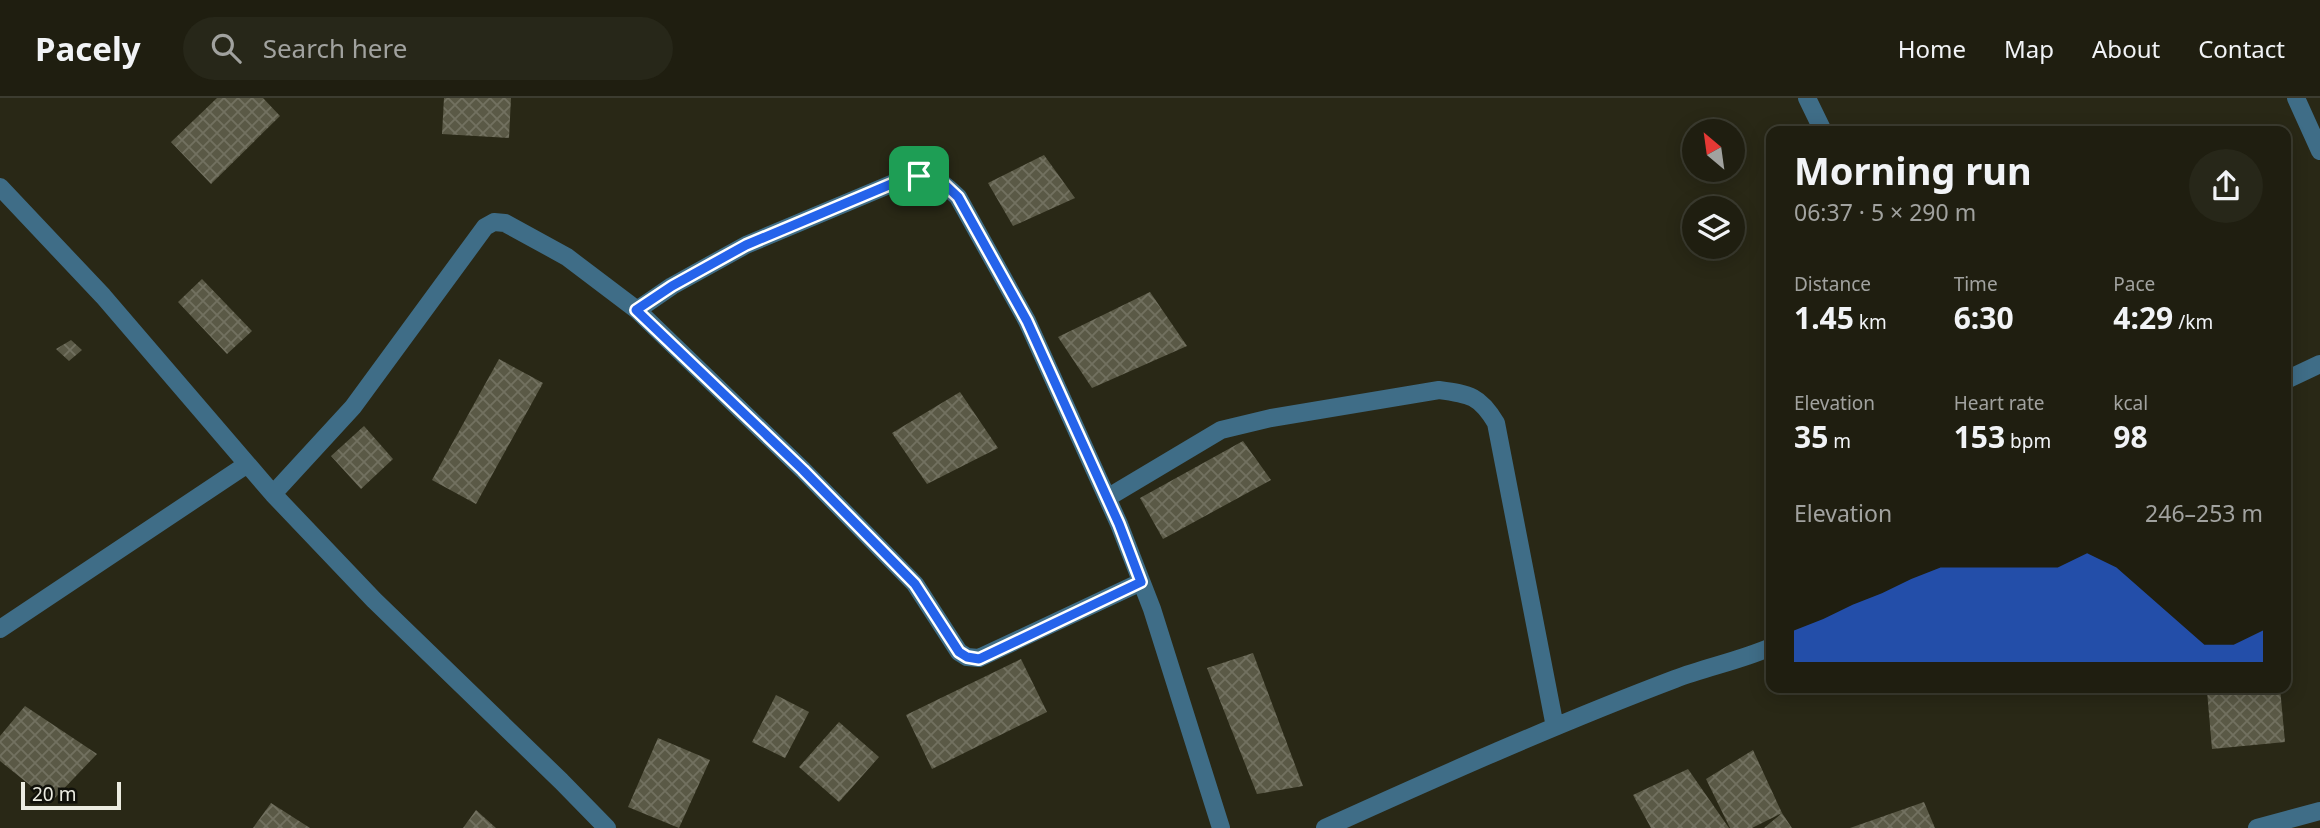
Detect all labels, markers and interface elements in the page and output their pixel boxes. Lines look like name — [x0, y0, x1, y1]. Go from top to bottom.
search box — [183, 17, 673, 80]
text: Pacely — [35, 26, 141, 71]
icon: search — [207, 29, 245, 67]
text: Search here — [263, 30, 407, 66]
text: Home — [1898, 32, 1966, 65]
text: Map — [2004, 32, 2054, 65]
text: About — [2092, 32, 2160, 65]
text: Contact — [2198, 32, 2285, 65]
north arrow — [1682, 119, 1745, 182]
map controls — [1682, 119, 1745, 259]
text: Morning run — [1794, 144, 2032, 196]
pin — [889, 146, 949, 206]
button: share — [2189, 149, 2263, 223]
icon: arrive — [900, 157, 938, 195]
button: layers — [1682, 196, 1745, 259]
text: 06:37 · 5 × 290 m — [1794, 196, 1976, 228]
text: Distance — [1794, 271, 1871, 297]
text: Time — [1954, 271, 1998, 297]
text: Pace — [2113, 271, 2155, 297]
text: 1.45 — [1794, 297, 1854, 338]
text: 6:30 — [1954, 297, 2014, 338]
text: 4:29 — [2113, 297, 2173, 338]
text: km — [1854, 309, 1887, 335]
text: /km — [2173, 309, 2213, 335]
text: Elevation — [1794, 390, 1875, 416]
text: Heart rate — [1954, 390, 2044, 416]
text: kcal — [2113, 390, 2148, 416]
text: 35 — [1794, 416, 1828, 457]
text: 153 — [1954, 416, 2005, 457]
text: 98 — [2113, 416, 2148, 457]
text: m — [1828, 428, 1851, 454]
text: bpm — [2005, 428, 2051, 454]
text: Elevation — [1794, 497, 1892, 529]
text: 246–253 m — [2145, 497, 2263, 529]
scale bar — [21, 779, 121, 811]
text: 20 m — [32, 781, 76, 807]

